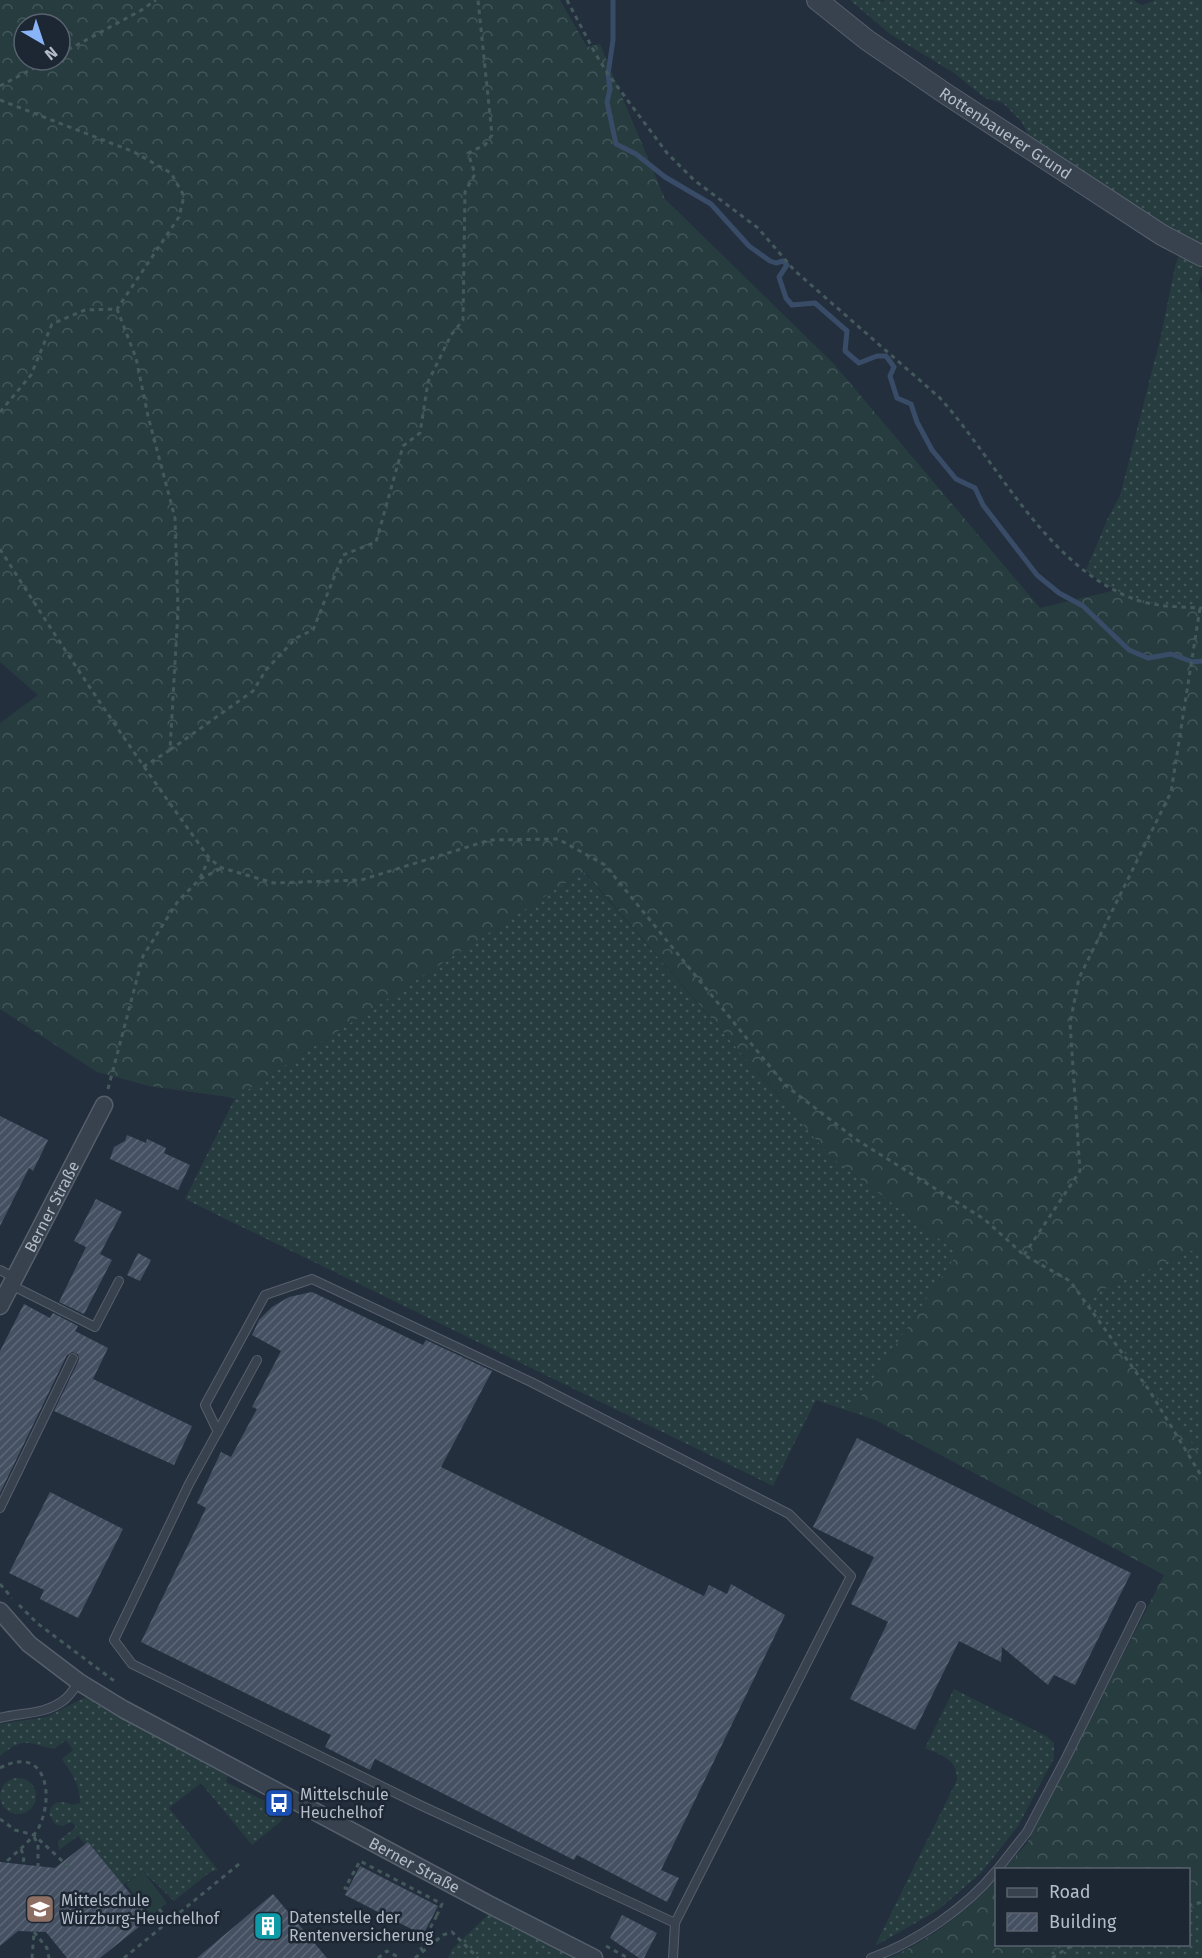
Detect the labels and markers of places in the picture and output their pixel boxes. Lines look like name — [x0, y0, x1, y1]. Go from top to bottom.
place label: Mittelschule Heuchelhof — [300, 1785, 389, 1822]
bus stop icon: Mittelschule Heuchelhof — [263, 1787, 295, 1819]
place label: Mittelschule Würzburg-Heuchelhof — [61, 1891, 221, 1928]
school or university icon: Mittelschule Würzburg-Heuchelhof — [24, 1893, 56, 1925]
place label: Datenstelle der Rentenversicherung — [289, 1908, 434, 1945]
building icon: Datenstelle der Rentenversicherung — [252, 1910, 284, 1942]

